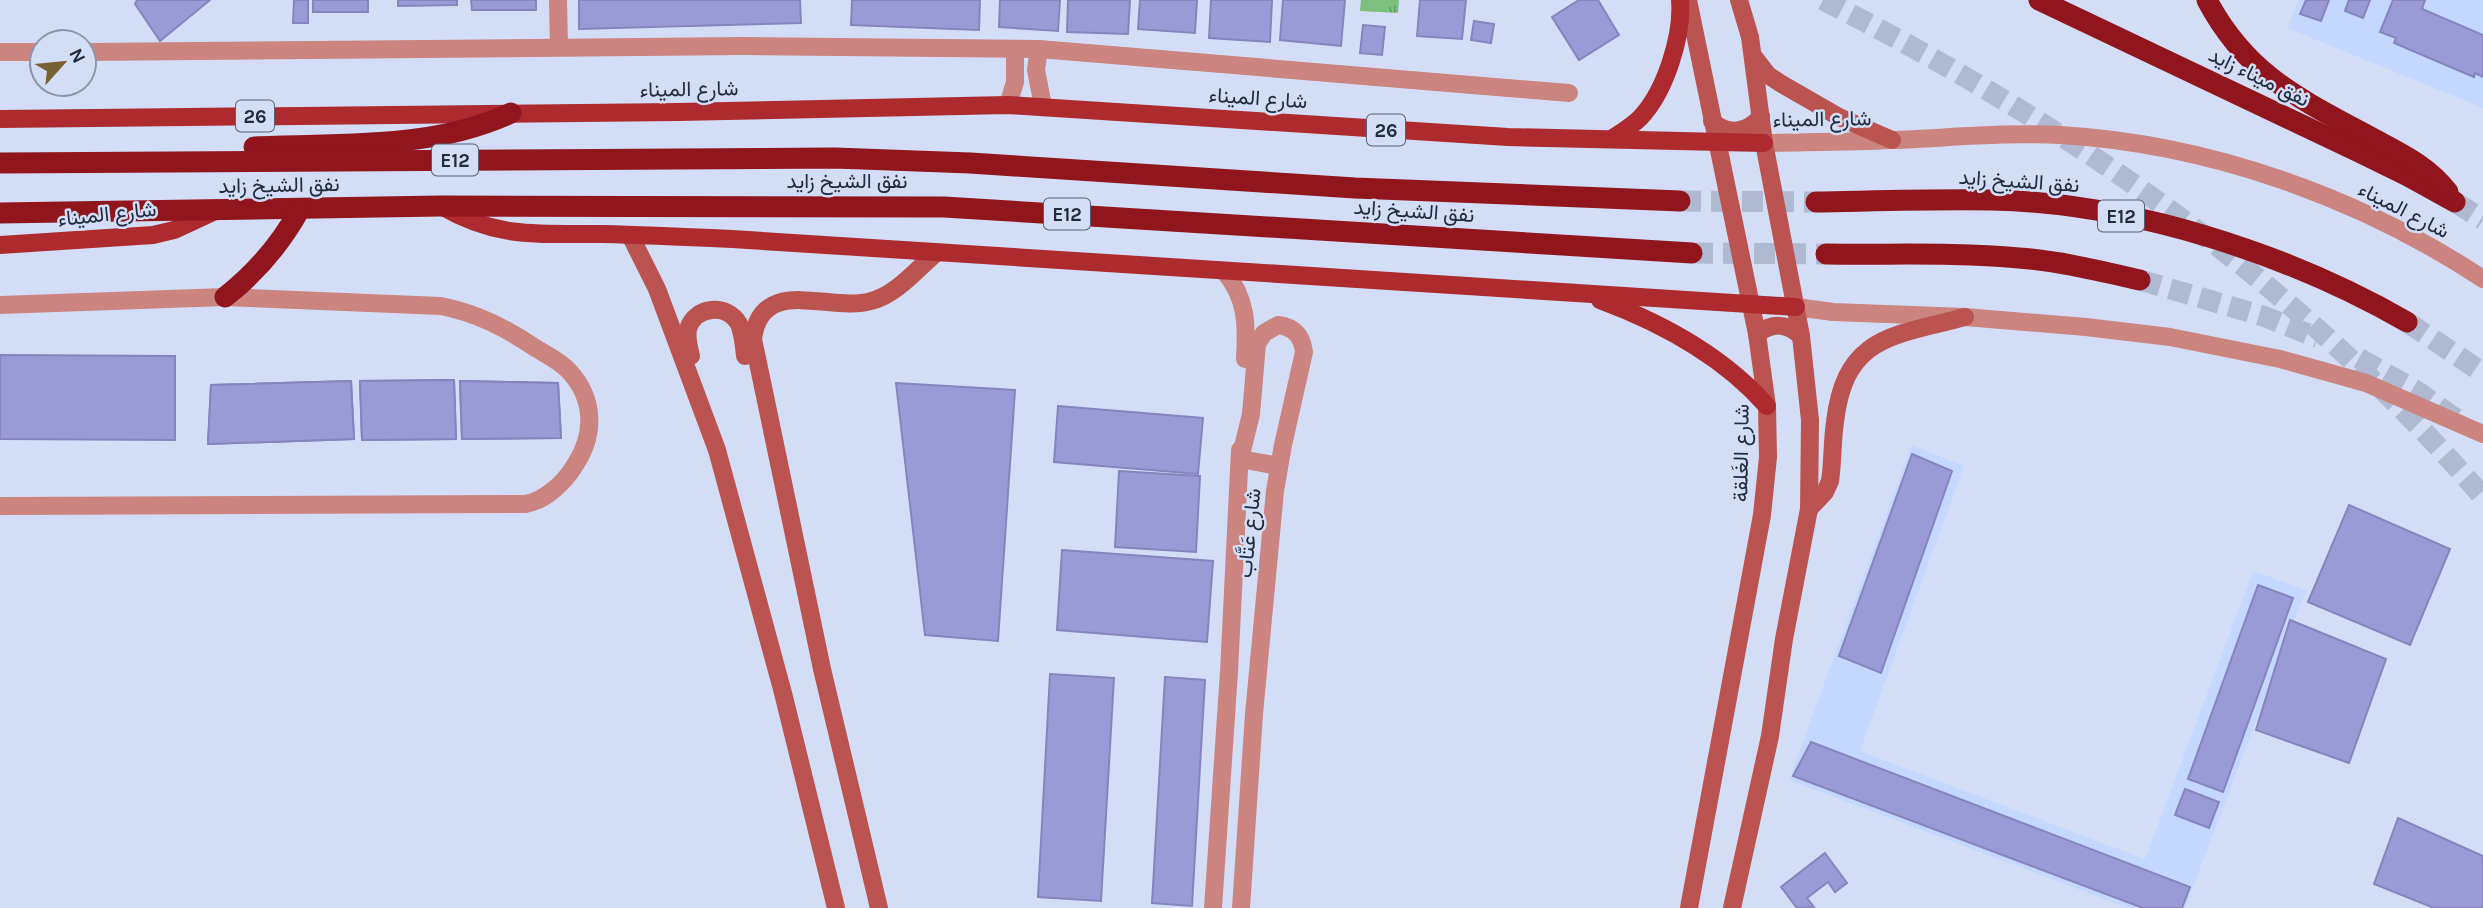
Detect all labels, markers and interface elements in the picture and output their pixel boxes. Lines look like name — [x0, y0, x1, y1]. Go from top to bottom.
north arrow — [28, 28, 98, 98]
street label: نفق ميناء زايد — [2204, 42, 2313, 113]
text: N — [64, 45, 90, 67]
street label: شارع الميناء — [639, 76, 739, 104]
street label: شارع الميناء — [1208, 83, 1308, 115]
road number: 26 — [236, 100, 274, 132]
street label: شارع الميناء — [1772, 106, 1872, 134]
road number: 26 — [1367, 114, 1405, 146]
road number: E12 — [432, 144, 478, 176]
street label: نفق الشيخ زايد — [1958, 165, 2080, 199]
street label: نفق الشيخ زايد — [786, 169, 908, 195]
street label: نفق الشيخ زايد — [218, 172, 340, 200]
street label: شارع الميناء — [2354, 177, 2453, 245]
street label: نفق الشيخ زايد — [1353, 195, 1475, 229]
street label: شارع الميناء — [57, 197, 158, 233]
road number: E12 — [1044, 198, 1090, 230]
road number: E12 — [2098, 200, 2144, 232]
street label: شارع الغَلقة — [1728, 404, 1756, 502]
street label: شارع عَتَّاب — [1232, 487, 1268, 579]

